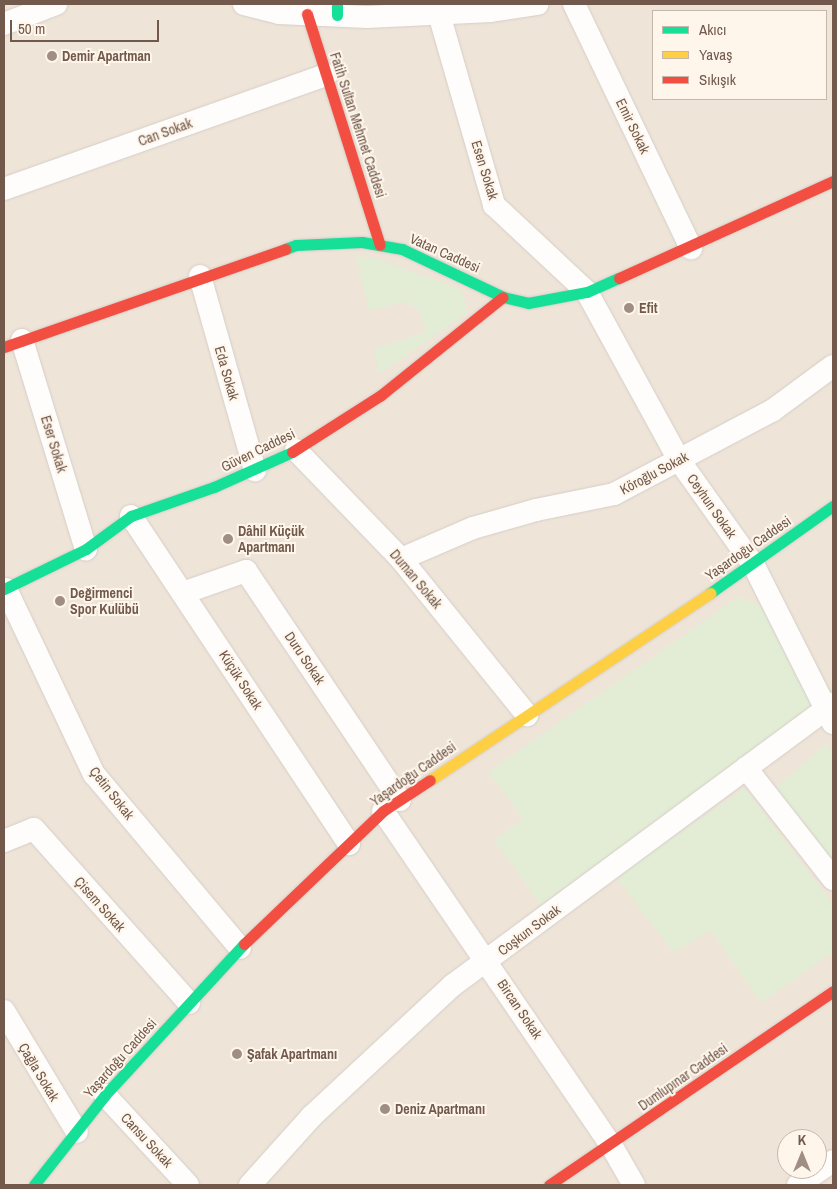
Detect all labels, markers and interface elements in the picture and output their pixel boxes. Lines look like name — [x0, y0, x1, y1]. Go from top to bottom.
scale bar — [12, 10, 161, 42]
legend — [652, 10, 827, 100]
text: 50 m — [18, 18, 45, 39]
text: Akıcı — [699, 19, 726, 40]
text: Yavaş — [699, 44, 732, 65]
place label: Demir Apartman — [62, 48, 151, 64]
marker: Demir Apartman — [46, 50, 58, 62]
street label: Fatih Sultan Mehmet Caddesi — [327, 50, 389, 200]
text: Sıkışık — [699, 69, 736, 90]
street label: Emir Sokak — [612, 96, 654, 156]
street label: Can Sokak — [136, 115, 194, 149]
street label: Esen Sokak — [468, 138, 502, 202]
street label: Vatan Caddesi — [407, 230, 483, 276]
place label: Efit — [639, 300, 657, 316]
marker: Efit — [623, 302, 635, 314]
street label: Eda Sokak — [211, 344, 243, 402]
street label: Eser Sokak — [37, 413, 71, 475]
street label: Güven Caddesi — [218, 425, 298, 475]
street label: Köroğlu Sokak — [617, 448, 691, 498]
street label: Ceyhun Sokak — [684, 471, 740, 541]
street label: Yaşardoğu Caddesi — [702, 512, 794, 584]
place label: Dâhil Küçük Apartmanı — [238, 523, 304, 556]
marker: Dâhil Küçük Apartmanı — [222, 533, 234, 545]
street label: Duman Sokak — [386, 546, 446, 612]
place label: Değirmenci Spor Kulübü — [70, 585, 139, 618]
marker: Değirmenci Spor Kulübü — [54, 595, 66, 607]
street label: Duru Sokak — [281, 628, 329, 688]
street label: Küçük Sokak — [216, 647, 266, 713]
street label: Yaşardoğu Caddesi — [367, 738, 459, 810]
street label: Çetin Sokak — [86, 763, 138, 823]
street label: Çisem Sokak — [71, 873, 129, 935]
street label: Coşkun Sokak — [494, 901, 564, 959]
street label: Bircan Sokak — [494, 976, 546, 1042]
street label: Yaşardoğu Caddesi — [80, 1015, 160, 1101]
street label: Çağla Sokak — [15, 1040, 63, 1104]
street label: Dumlupınar Caddesi — [635, 1040, 731, 1114]
place label: Şafak Apartmanı — [247, 1046, 338, 1062]
marker: Şafak Apartmanı — [231, 1048, 243, 1060]
place label: Deniz Apartmanı — [395, 1101, 486, 1117]
marker: Deniz Apartmanı — [379, 1103, 391, 1115]
street label: Cansu Sokak — [118, 1109, 176, 1171]
north arrow — [777, 1129, 827, 1179]
text: K — [798, 1131, 806, 1149]

